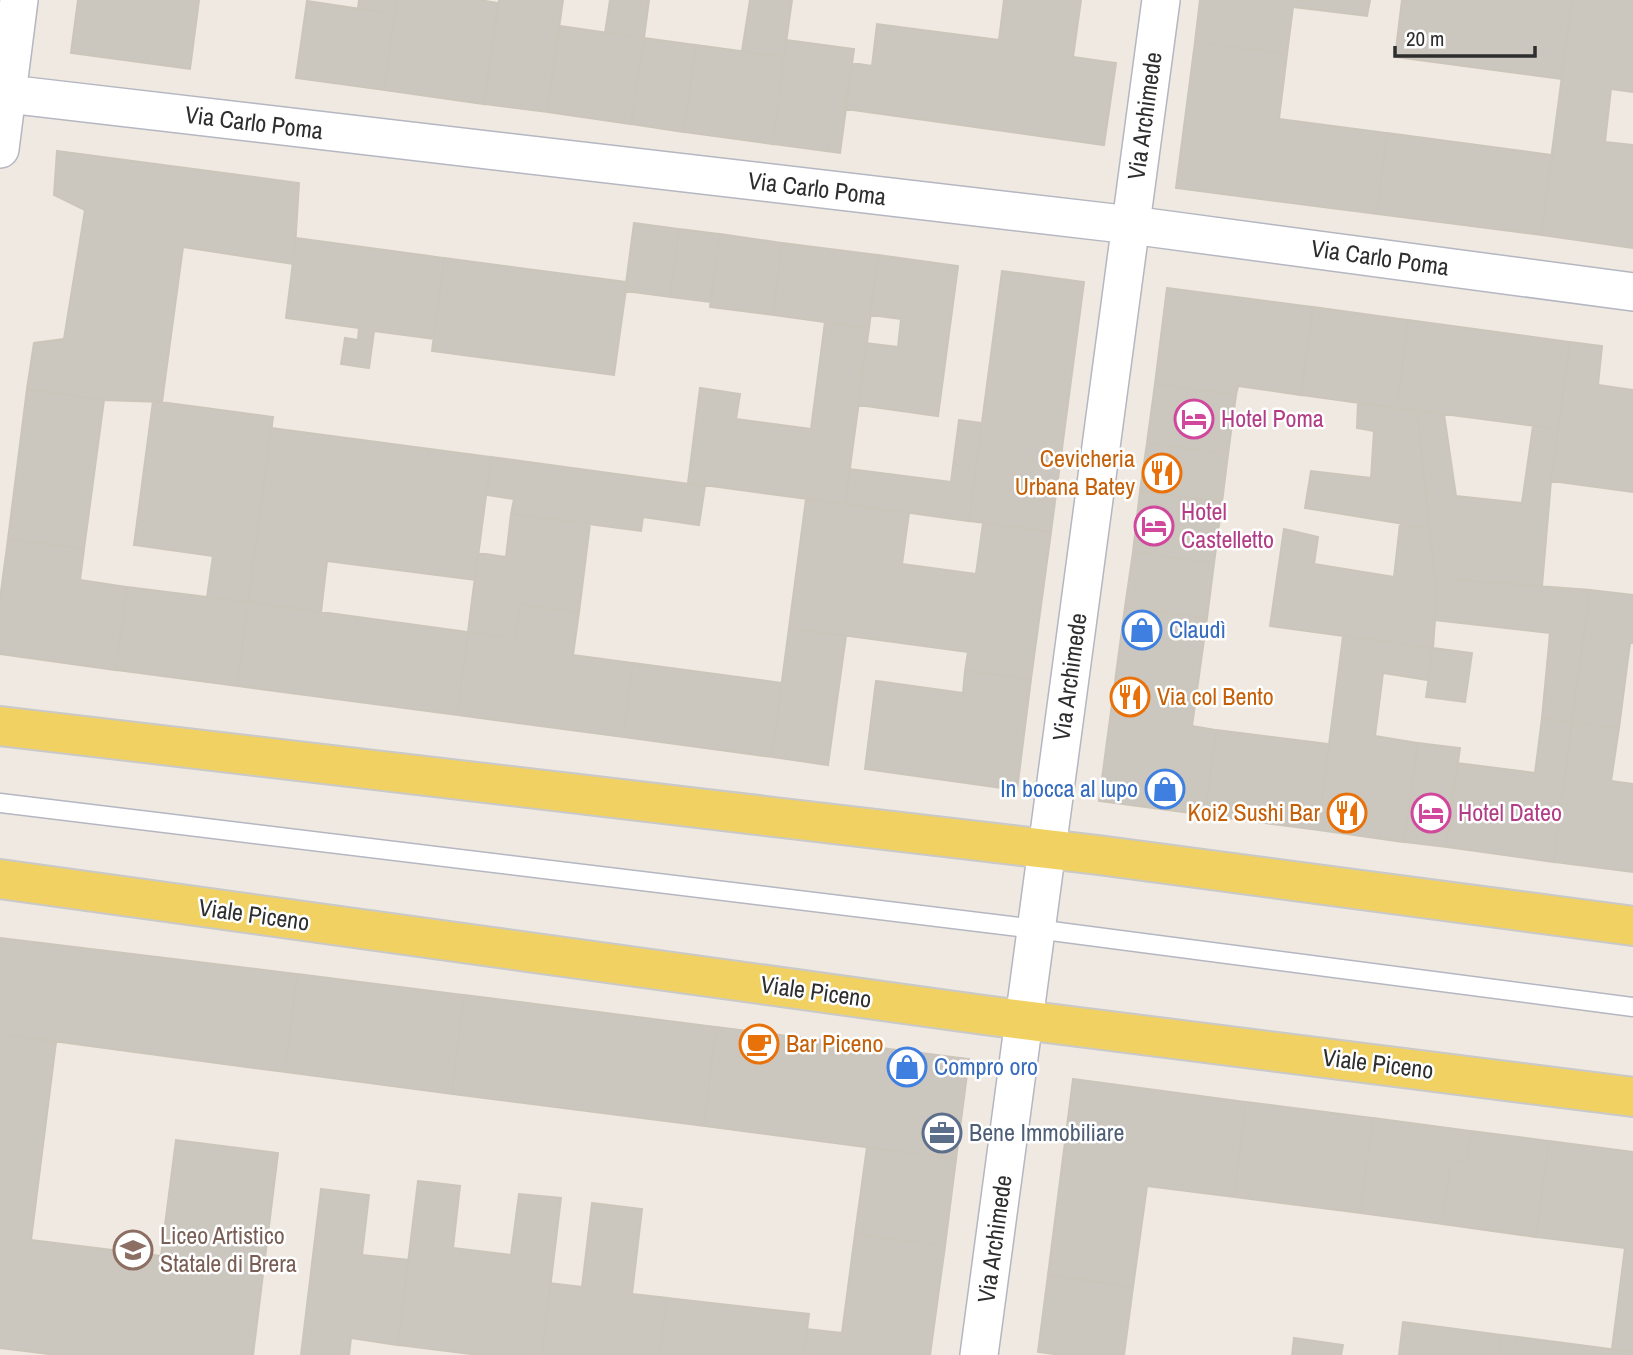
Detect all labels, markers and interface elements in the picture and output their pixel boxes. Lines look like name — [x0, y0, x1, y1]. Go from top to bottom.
scale bar — [1395, 14, 1535, 58]
text: 20 m — [1406, 24, 1444, 53]
street label: Via Archimede — [1119, 50, 1169, 182]
street label: Via Carlo Poma — [183, 98, 325, 146]
street label: Via Carlo Poma — [746, 164, 888, 212]
street label: Via Carlo Poma — [1309, 232, 1451, 283]
hotel icon: Hotel Poma — [1173, 398, 1215, 440]
place label: Hotel Poma — [1221, 402, 1324, 434]
place label: Cevicheria Urbana Batey — [1015, 442, 1135, 502]
restaurant icon: Cevicheria Urbana Batey — [1141, 452, 1183, 494]
place label: Hotel Castelletto — [1181, 495, 1274, 555]
hotel icon: Hotel Castelletto — [1133, 505, 1175, 547]
shop icon: Claudì — [1121, 609, 1163, 651]
street label: Via Archimede — [1044, 611, 1094, 743]
place label: Claudì — [1169, 613, 1226, 645]
restaurant icon: Via col Bento — [1109, 676, 1151, 718]
place label: Via col Bento — [1157, 680, 1274, 712]
shop icon: In bocca al lupo — [1144, 768, 1186, 810]
place label: In bocca al lupo — [1000, 772, 1138, 804]
restaurant icon: Koi2 Sushi Bar — [1326, 792, 1368, 834]
hotel icon: Hotel Dateo — [1410, 792, 1452, 834]
place label: Koi2 Sushi Bar — [1188, 796, 1320, 828]
place label: Hotel Dateo — [1458, 796, 1562, 828]
street label: Viale Piceno — [197, 890, 311, 938]
street label: Viale Piceno — [759, 967, 873, 1015]
cafe icon: Bar Piceno — [738, 1023, 780, 1065]
place label: Bar Piceno — [786, 1027, 883, 1059]
street label: Viale Piceno — [1321, 1040, 1435, 1086]
shop icon: Compro oro — [886, 1046, 928, 1088]
place label: Compro oro — [934, 1050, 1038, 1082]
office icon: Bene Immobiliare — [921, 1112, 963, 1154]
place label: Bene Immobiliare — [969, 1116, 1124, 1148]
street label: Via Archimede — [969, 1173, 1019, 1305]
place label: Liceo Artistico Statale di Brera — [160, 1219, 297, 1279]
school or university icon: Liceo Artistico Statale di Brera — [112, 1229, 154, 1271]

